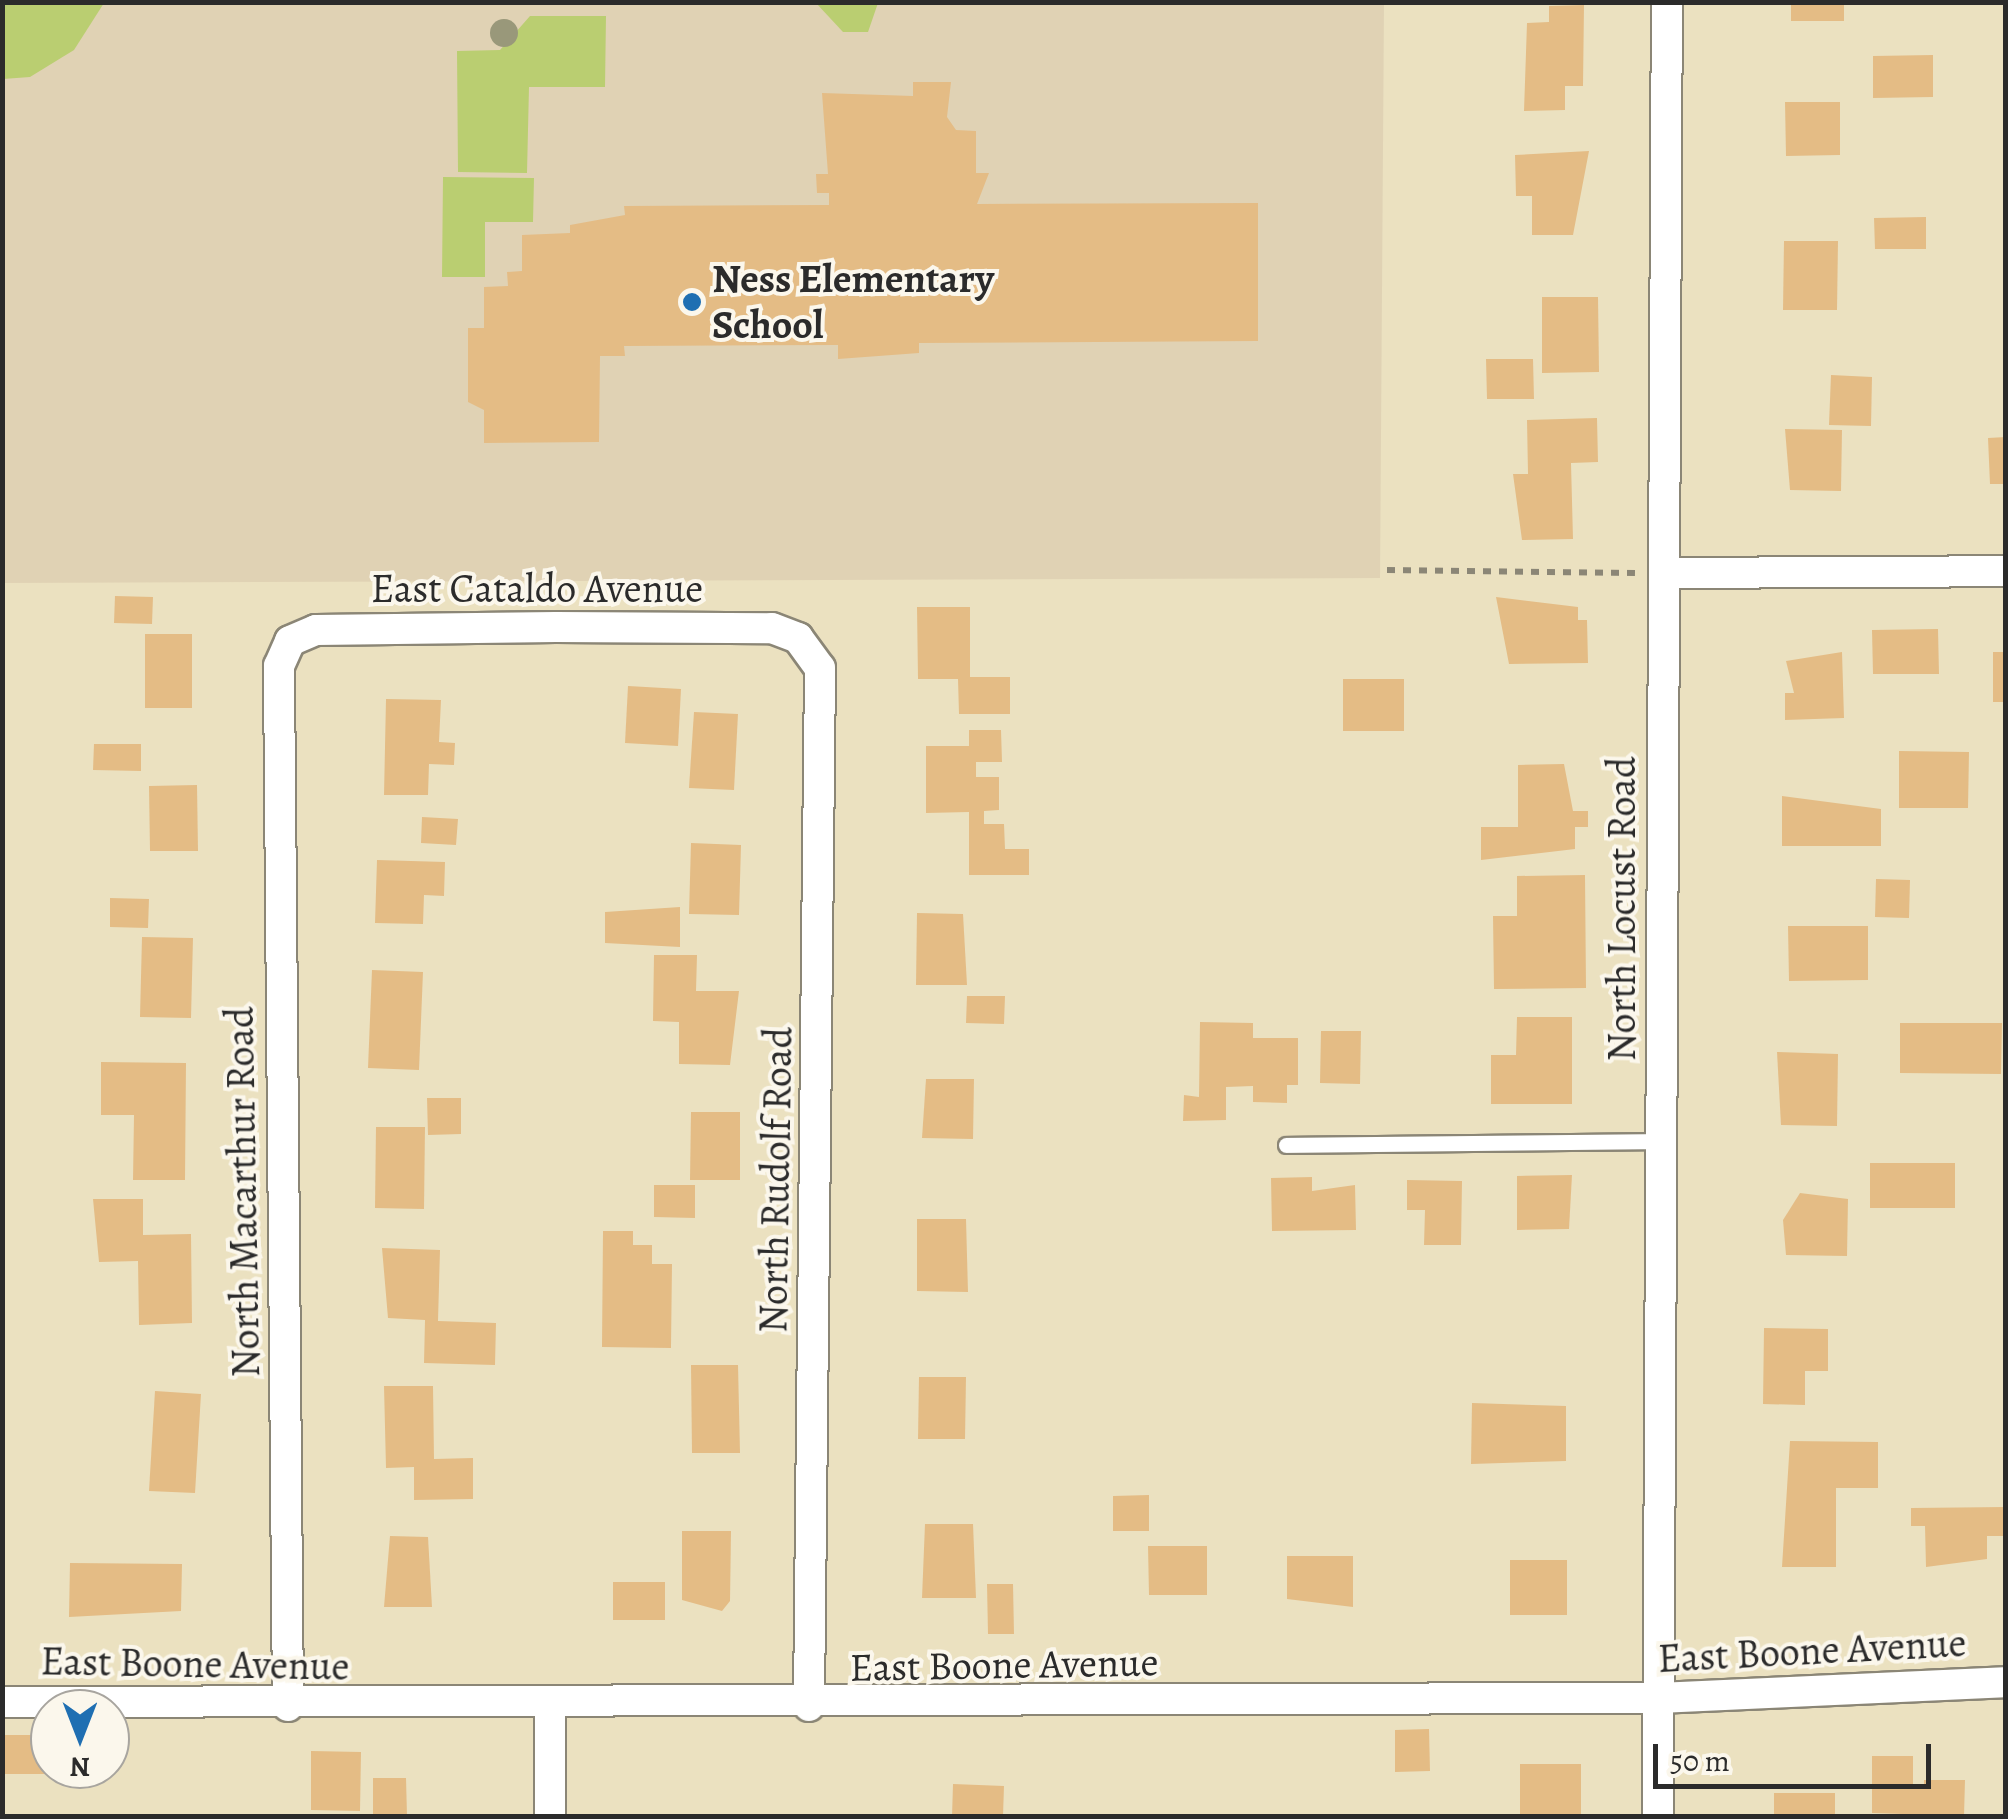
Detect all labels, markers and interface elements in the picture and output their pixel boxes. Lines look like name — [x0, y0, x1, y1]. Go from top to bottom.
place label: Ness Elementary School — [712, 255, 994, 349]
marker: Ness Elementary School — [681, 291, 703, 313]
street label: East Cataldo Avenue — [371, 565, 703, 613]
street label: North Locust Road — [1598, 757, 1646, 1061]
street label: North Macarthur Road — [216, 1006, 270, 1378]
street label: North Rudolf Road — [749, 1027, 803, 1333]
street label: East Boone Avenue — [1657, 1619, 1967, 1683]
street label: East Boone Avenue — [40, 1637, 350, 1691]
street label: East Boone Avenue — [849, 1638, 1159, 1692]
north arrow — [30, 1689, 130, 1789]
scale bar — [1658, 1724, 1936, 1786]
text: 50 m — [1670, 1741, 1730, 1781]
text: N — [70, 1748, 90, 1786]

